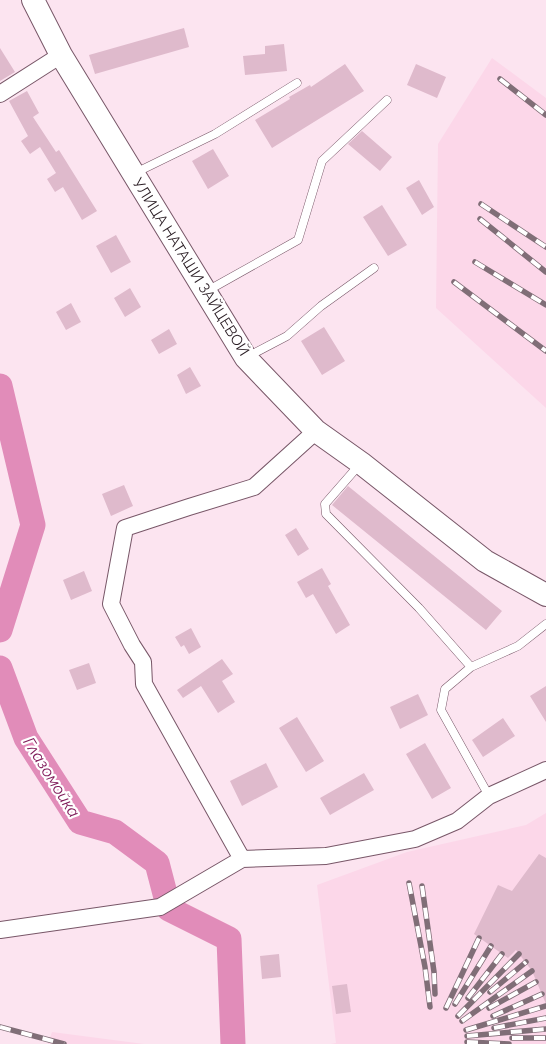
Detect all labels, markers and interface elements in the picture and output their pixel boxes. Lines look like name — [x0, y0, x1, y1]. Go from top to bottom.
street label: УЛИЦА НАТАШИ ЗАЙЦЕВОЙ — [129, 175, 253, 359]
water label: Глазомойка — [19, 734, 84, 821]

